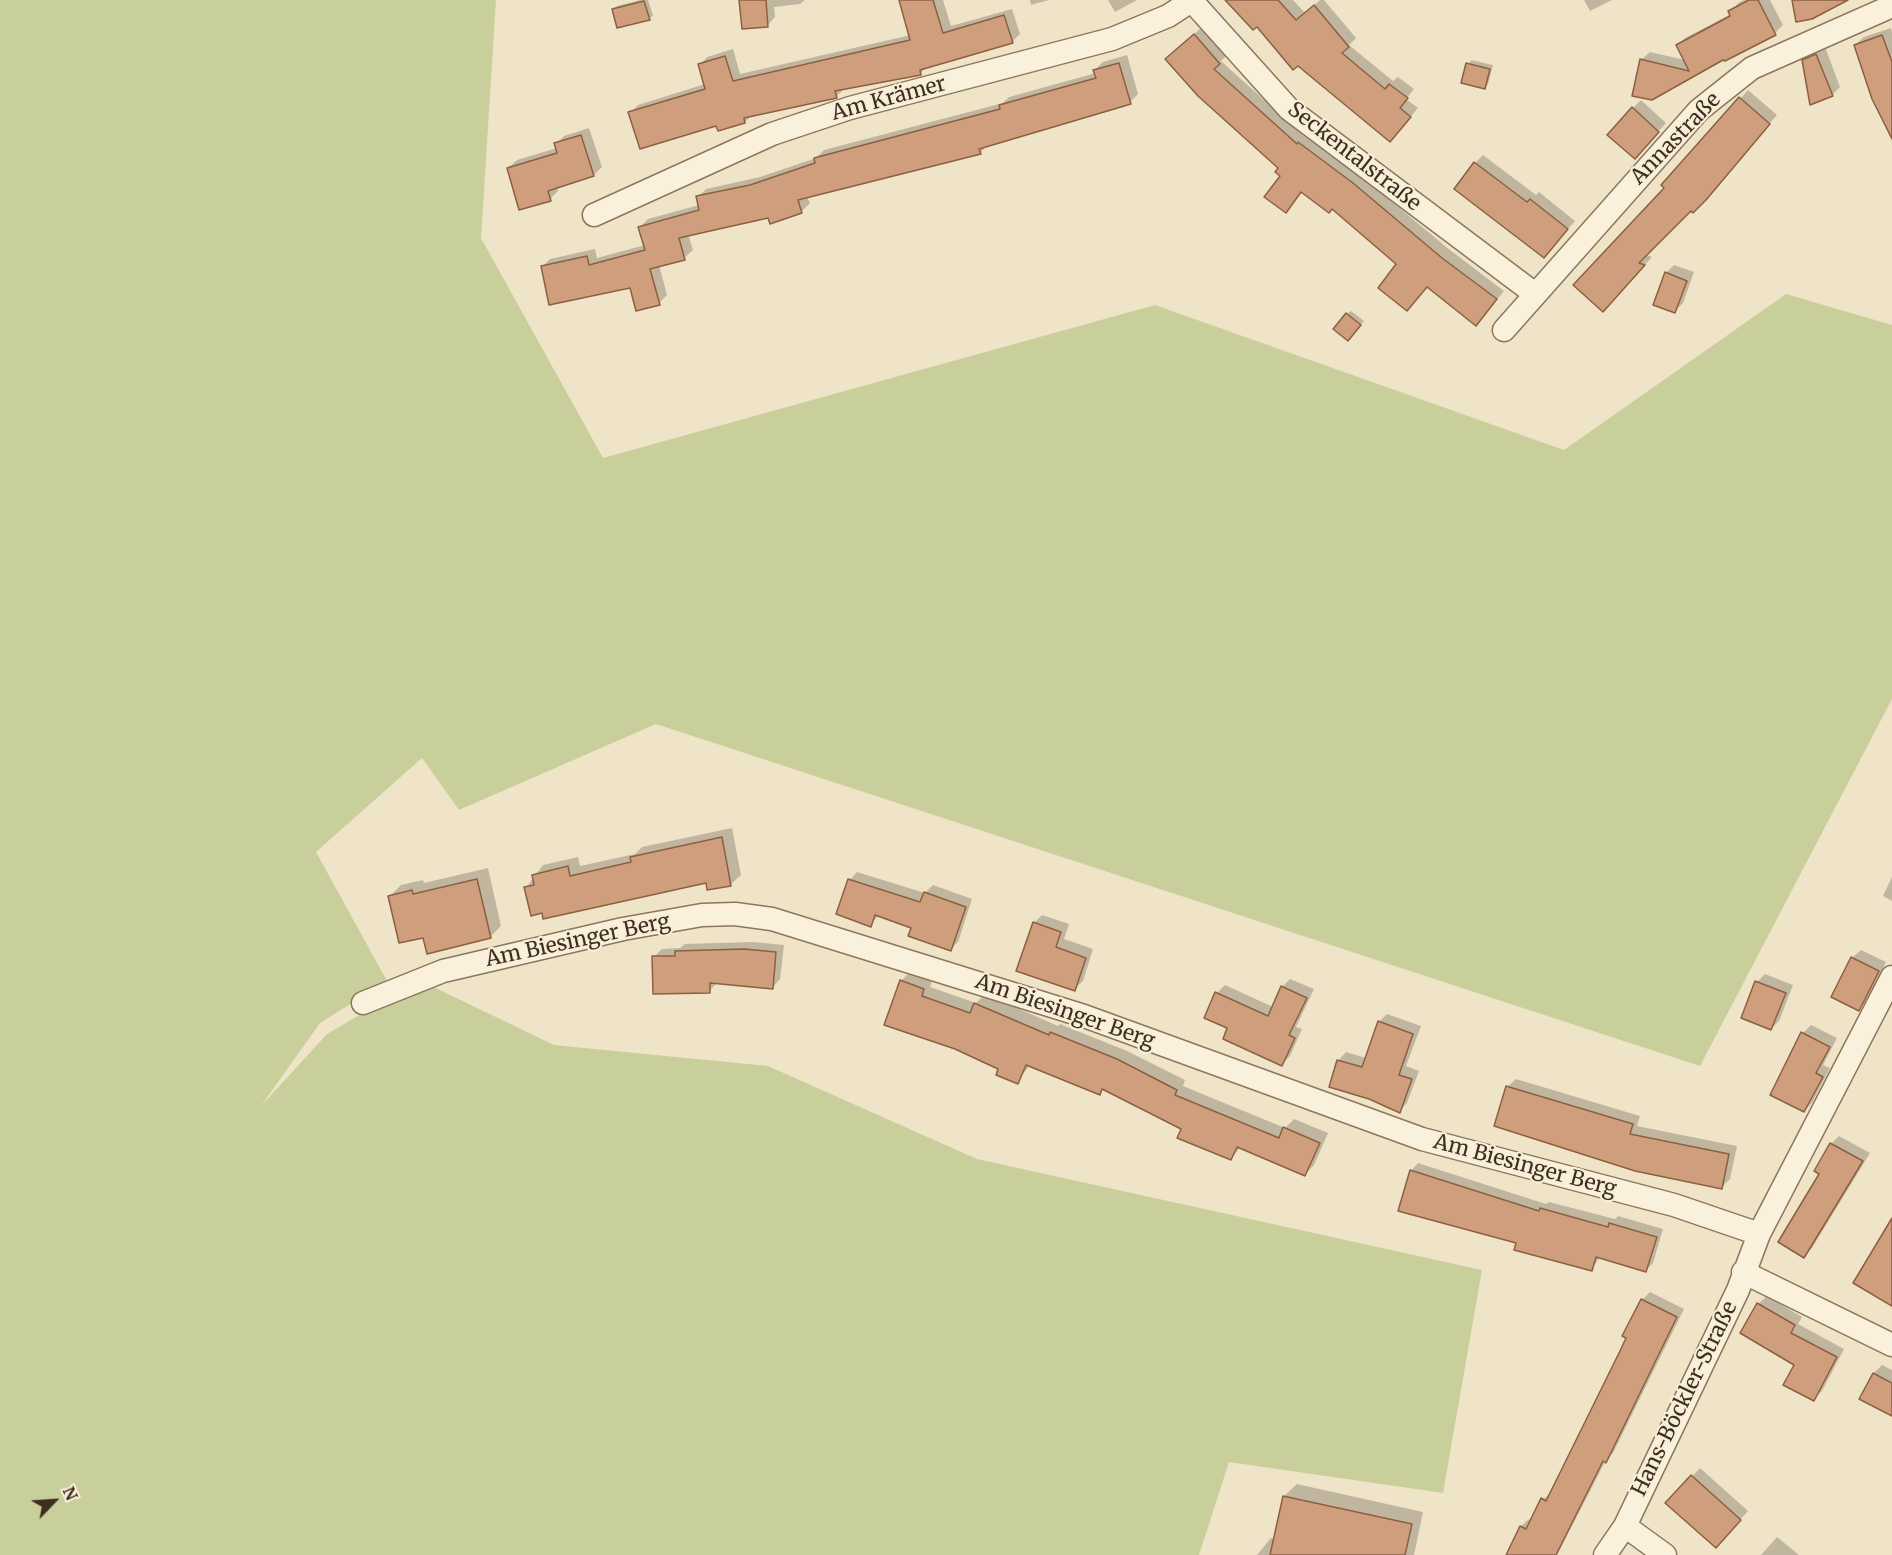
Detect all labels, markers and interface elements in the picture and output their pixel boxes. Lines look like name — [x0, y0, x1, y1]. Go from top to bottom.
street label: Am Krämer — [829, 72, 949, 126]
street label: Annastraße — [1626, 88, 1726, 190]
street label: Seckentalstraße — [1282, 97, 1426, 217]
street label: Am Biesinger Berg — [483, 909, 673, 973]
street label: Am Biesinger Berg — [972, 969, 1158, 1055]
street label: Am Biesinger Berg — [1431, 1129, 1619, 1203]
street label: Hans-Böckler-Straße — [1627, 1298, 1743, 1500]
north arrow — [24, 1471, 84, 1531]
text: N — [59, 1483, 82, 1503]

